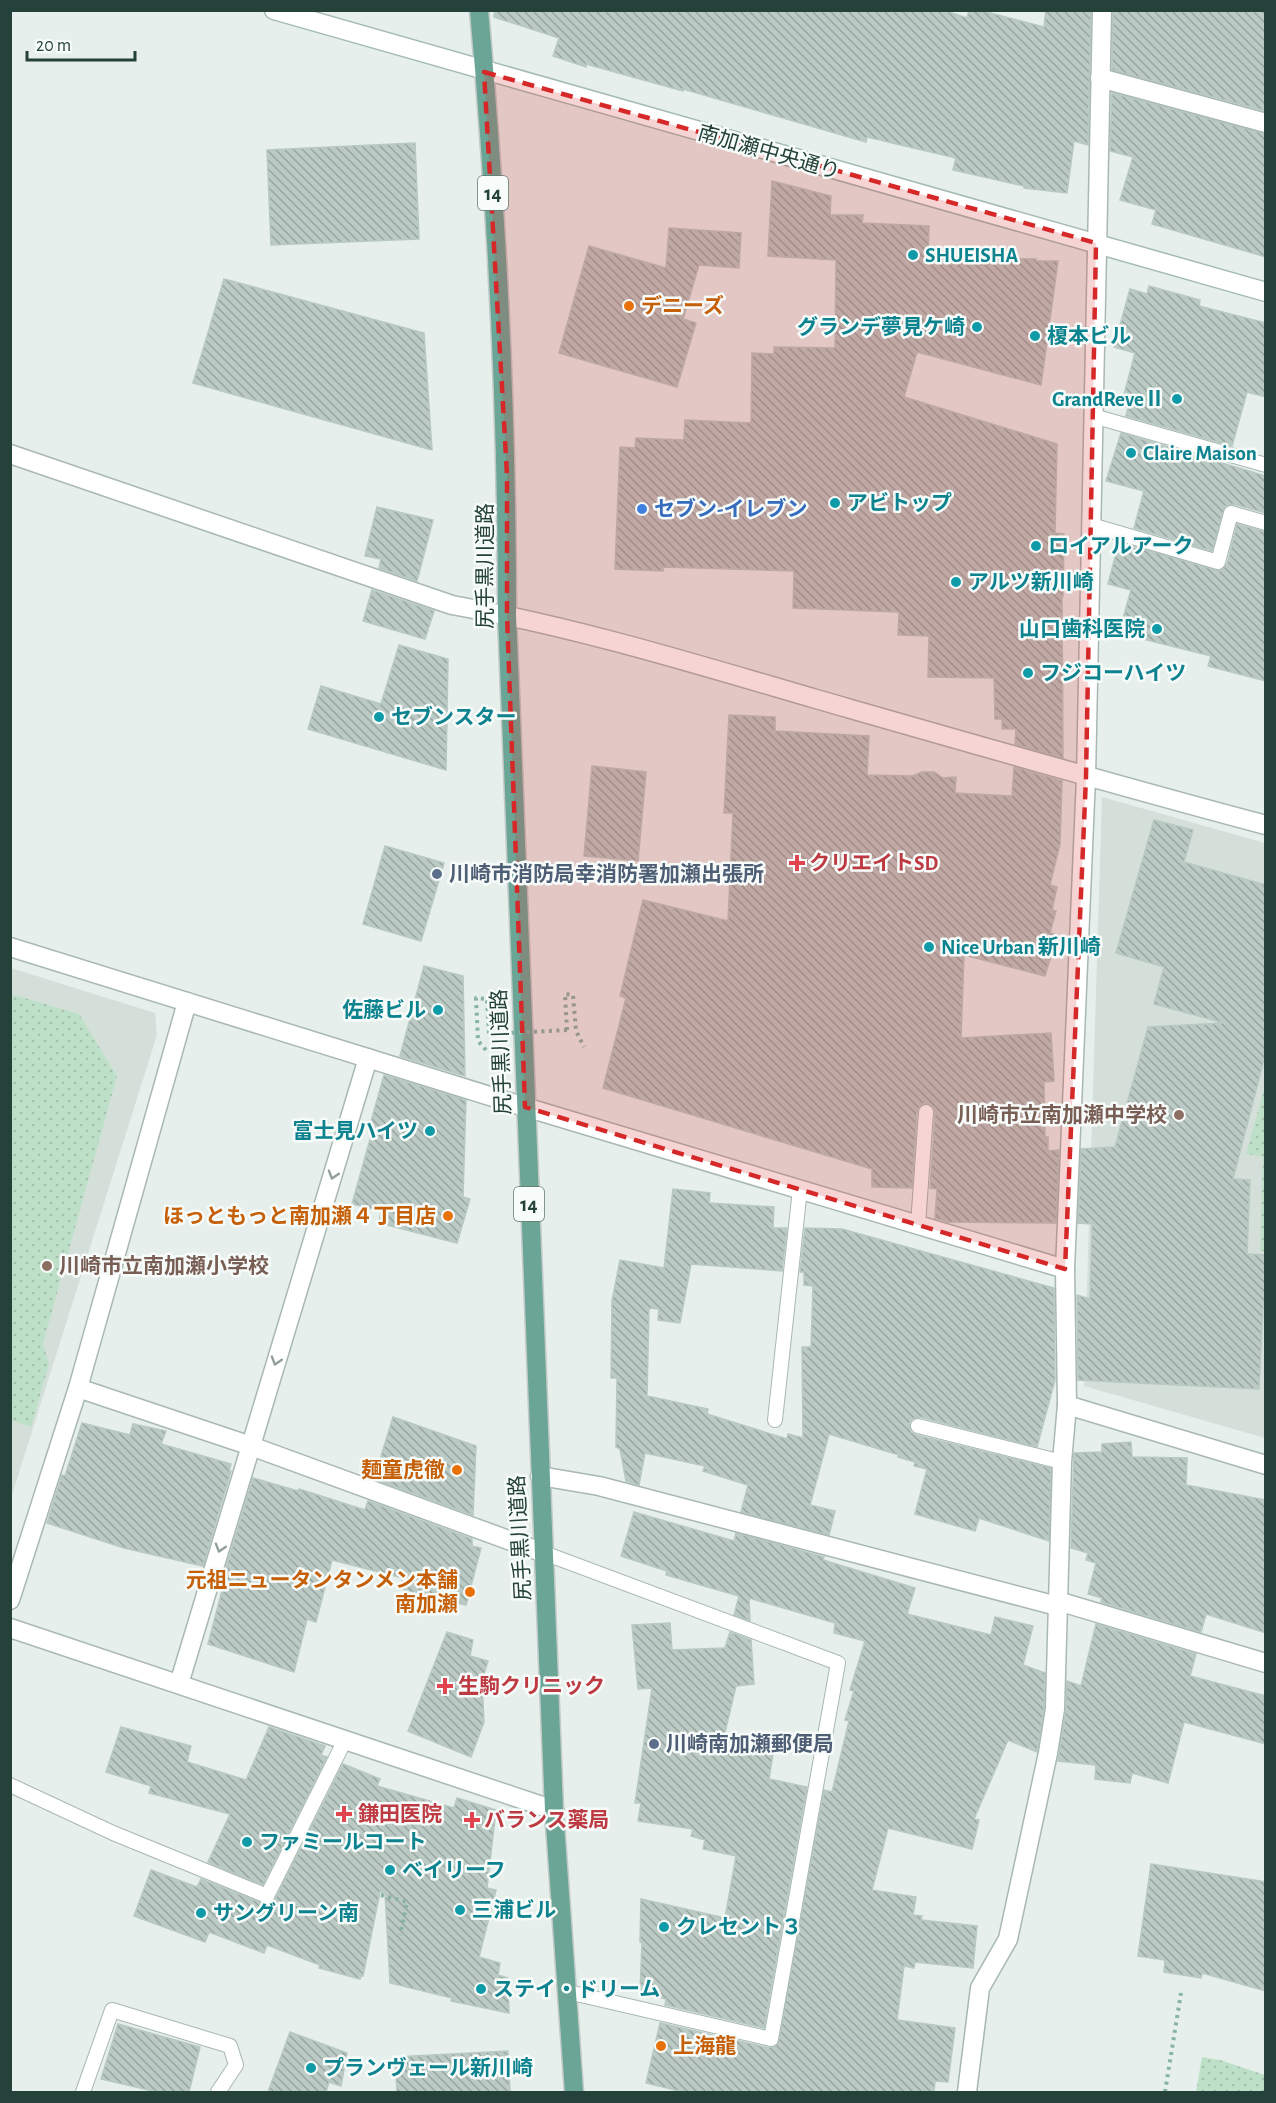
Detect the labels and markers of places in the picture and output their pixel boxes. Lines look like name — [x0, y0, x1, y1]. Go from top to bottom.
place label: SHUEISHA — [925, 245, 1018, 266]
marker: SHUEISHA — [906, 248, 920, 262]
place label: デニーズ — [641, 294, 724, 317]
marker: デニーズ — [622, 299, 636, 313]
place label: グランデ夢見ケ崎 — [797, 315, 965, 338]
marker: グランデ夢見ケ崎 — [970, 320, 984, 334]
place label: 榎本ビル — [1047, 325, 1131, 347]
marker: 榎本ビル — [1028, 329, 1042, 343]
place label: GrandReveⅡ — [1052, 389, 1165, 410]
marker: GrandReveⅡ — [1170, 392, 1184, 406]
place label: Claire Maison — [1143, 443, 1257, 464]
marker: Claire Maison — [1124, 446, 1138, 460]
place label: アビトップ — [847, 492, 952, 514]
marker: アビトップ — [828, 496, 842, 510]
place label: セブン-イレブン — [654, 497, 807, 520]
marker: セブン-イレブン — [635, 502, 649, 516]
place label: ロイアルアーク — [1048, 535, 1194, 557]
marker: ロイアルアーク — [1029, 539, 1043, 553]
place label: アルツ新川崎 — [968, 571, 1094, 593]
marker: アルツ新川崎 — [949, 575, 963, 589]
place label: 山口歯科医院 — [1019, 618, 1145, 640]
marker: 山口歯科医院 — [1150, 622, 1164, 636]
place label: フジコーハイツ — [1040, 662, 1186, 684]
marker: フジコーハイツ — [1021, 666, 1035, 680]
place label: セブンスター — [391, 705, 517, 728]
marker: セブンスター — [372, 710, 386, 724]
place label: クリエイトSD — [809, 852, 938, 874]
marker: クリエイトSD — [790, 856, 804, 870]
place label: 川崎市消防局幸消防署加瀬出張所 — [449, 863, 764, 885]
marker: 川崎市消防局幸消防署加瀬出張所 — [430, 867, 444, 881]
place label: Nice Urban 新川崎 — [941, 936, 1101, 958]
marker: Nice Urban 新川崎 — [922, 940, 936, 954]
place label: 佐藤ビル — [342, 999, 426, 1021]
marker: 佐藤ビル — [431, 1003, 445, 1017]
place label: 川崎市立南加瀬中学校 — [957, 1104, 1167, 1126]
marker: 川崎市立南加瀬中学校 — [1172, 1108, 1186, 1122]
place label: 富士見ハイツ — [292, 1120, 418, 1142]
marker: 富士見ハイツ — [423, 1124, 437, 1138]
place label: ほっともっと南加瀬４丁目店 — [163, 1205, 436, 1227]
marker: ほっともっと南加瀬４丁目店 — [441, 1209, 455, 1223]
place label: 川崎市立南加瀬小学校 — [59, 1255, 269, 1277]
marker: 川崎市立南加瀬小学校 — [40, 1259, 54, 1273]
place label: 麺童虎徹 — [361, 1459, 445, 1481]
marker: 麺童虎徹 — [450, 1463, 464, 1477]
place label: 元祖ニュータンタンメン本舗 南加瀬 — [186, 1569, 458, 1615]
marker: 元祖ニュータンタンメン本舗 南加瀬 — [463, 1585, 477, 1599]
place label: 生駒クリニック — [458, 1675, 605, 1697]
marker: 生駒クリニック — [436, 1677, 454, 1695]
place label: 川崎南加瀬郵便局 — [666, 1733, 834, 1755]
marker: 川崎南加瀬郵便局 — [647, 1737, 661, 1751]
place label: 鎌田医院 — [358, 1803, 442, 1825]
marker: 鎌田医院 — [335, 1805, 353, 1823]
place label: バランス薬局 — [484, 1809, 610, 1831]
marker: バランス薬局 — [465, 1813, 479, 1827]
place label: ファミールコート — [259, 1832, 427, 1853]
marker: ファミールコート — [240, 1835, 254, 1849]
place label: ベイリーフ — [402, 1859, 506, 1881]
marker: ベイリーフ — [383, 1863, 397, 1877]
place label: 三浦ビル — [472, 1898, 556, 1921]
place label: サングリーン南 — [213, 1902, 359, 1924]
marker: 三浦ビル — [453, 1903, 467, 1917]
marker: サングリーン南 — [194, 1906, 208, 1920]
place label: クレセント３ — [676, 1916, 802, 1938]
marker: クレセント３ — [657, 1920, 671, 1934]
place label: ステイ・ドリーム — [493, 1978, 660, 2000]
marker: ステイ・ドリーム — [474, 1982, 488, 1996]
place label: 上海龍 — [673, 2035, 736, 2057]
marker: 上海龍 — [654, 2039, 668, 2053]
place label: プランヴェール新川崎 — [323, 2056, 533, 2079]
marker: プランヴェール新川崎 — [304, 2061, 318, 2075]

